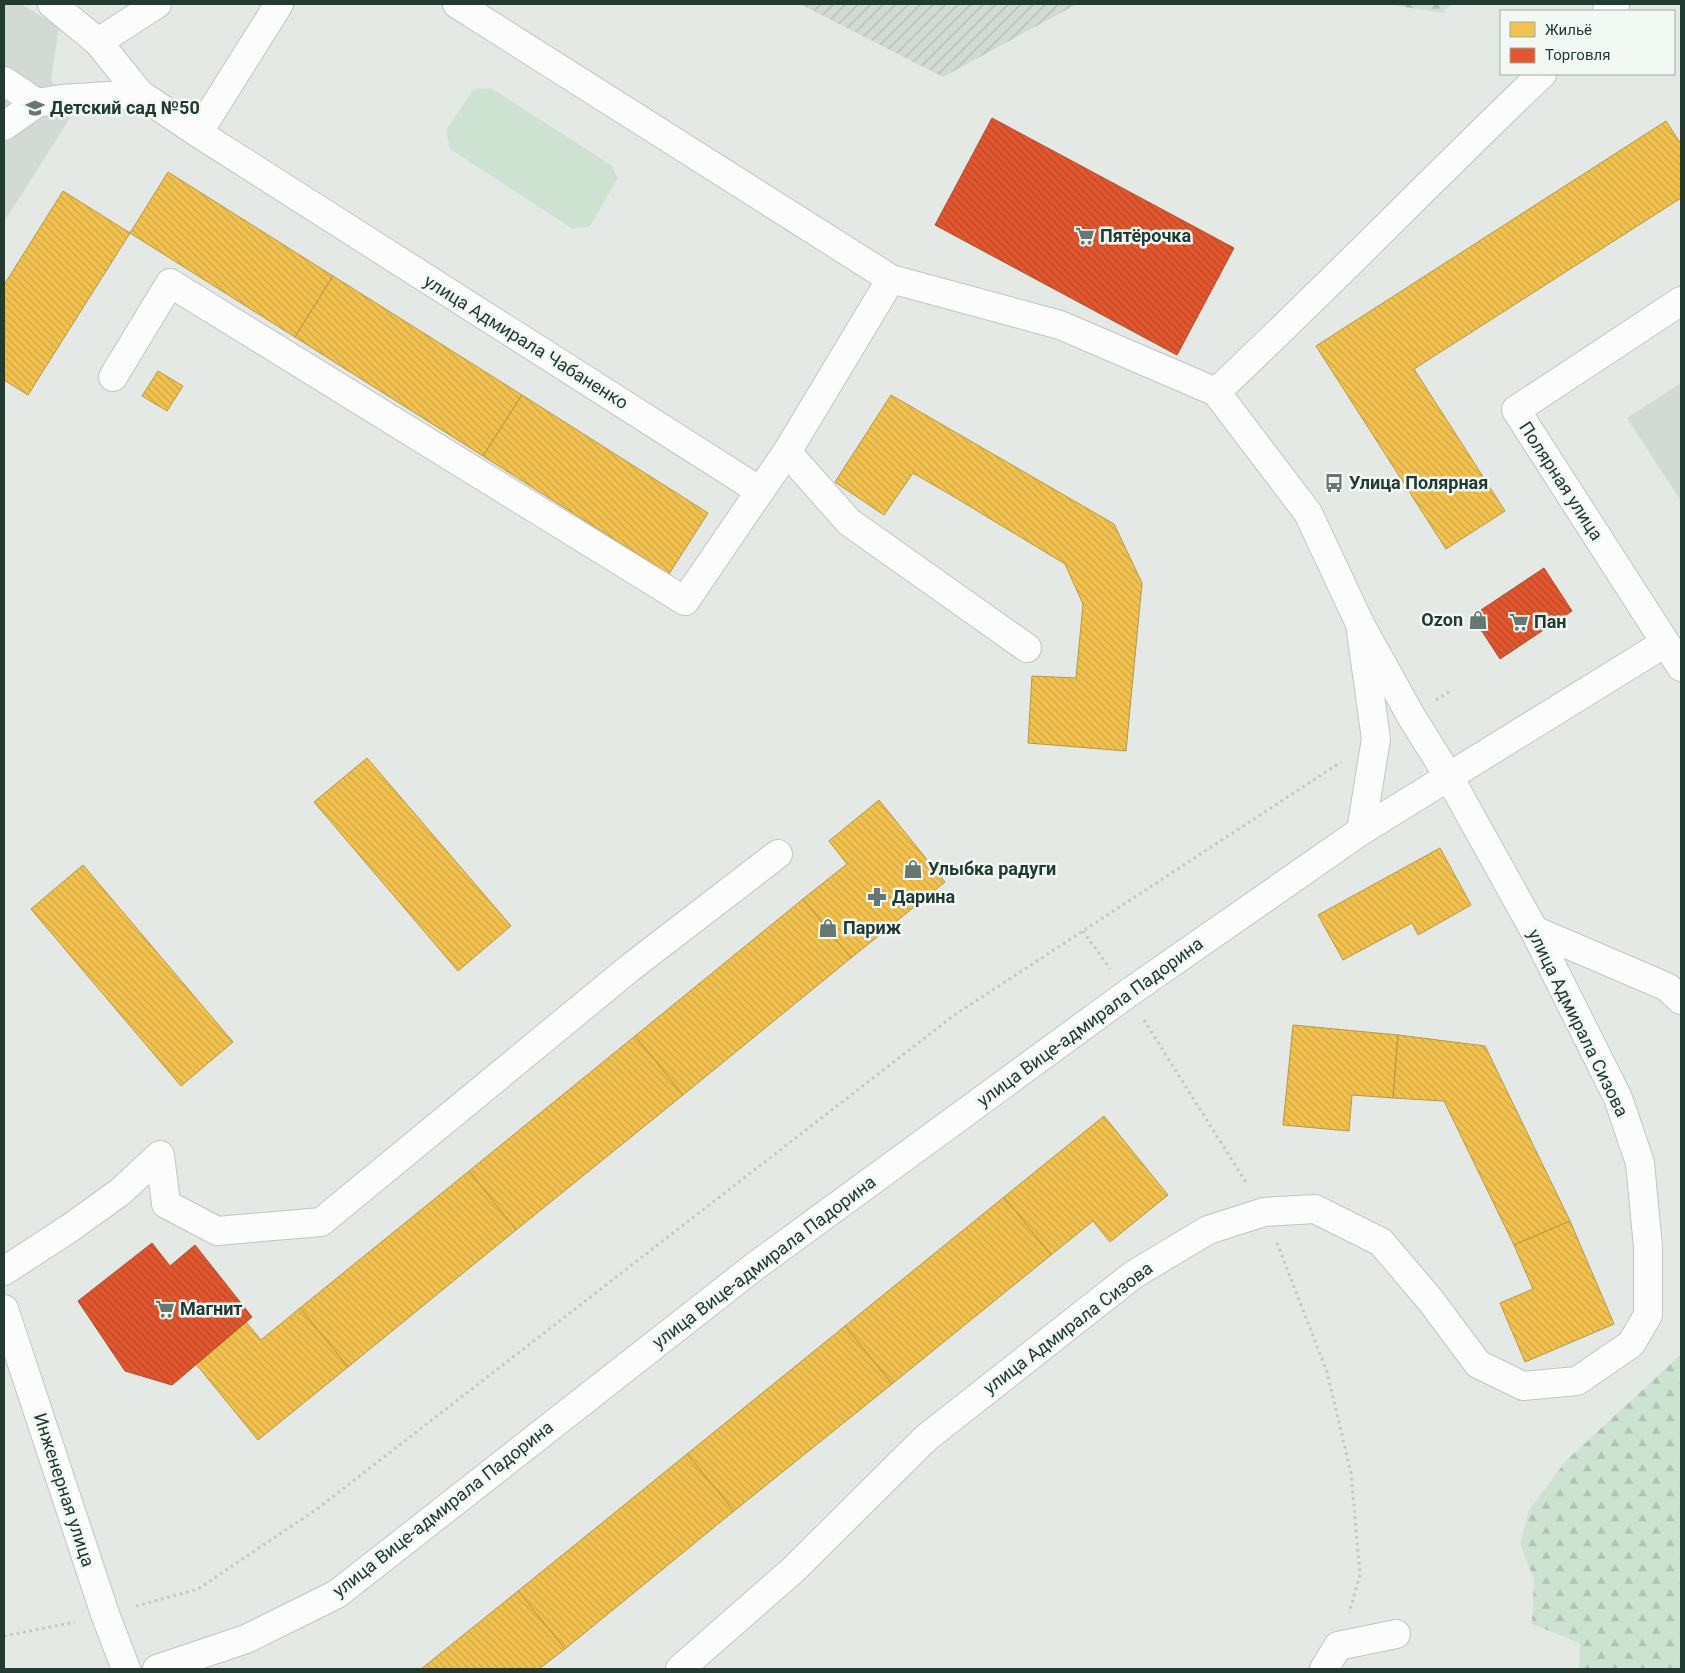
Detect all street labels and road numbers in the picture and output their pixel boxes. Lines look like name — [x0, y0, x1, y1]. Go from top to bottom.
street label: улица Адмирала Чабаненко — [420, 270, 632, 413]
street label: Полярная улица — [1515, 417, 1608, 544]
street label: улица Адмирала Сизова — [1524, 925, 1633, 1120]
street label: улица Вице-адмирала Падорина — [973, 933, 1207, 1111]
street label: улица Вице-адмирала Падорина — [648, 1171, 879, 1352]
street label: улица Адмирала Сизова — [979, 1257, 1156, 1398]
street label: Инженерная улица — [30, 1410, 99, 1569]
street label: улица Вице-адмирала Падорина — [328, 1416, 557, 1601]

